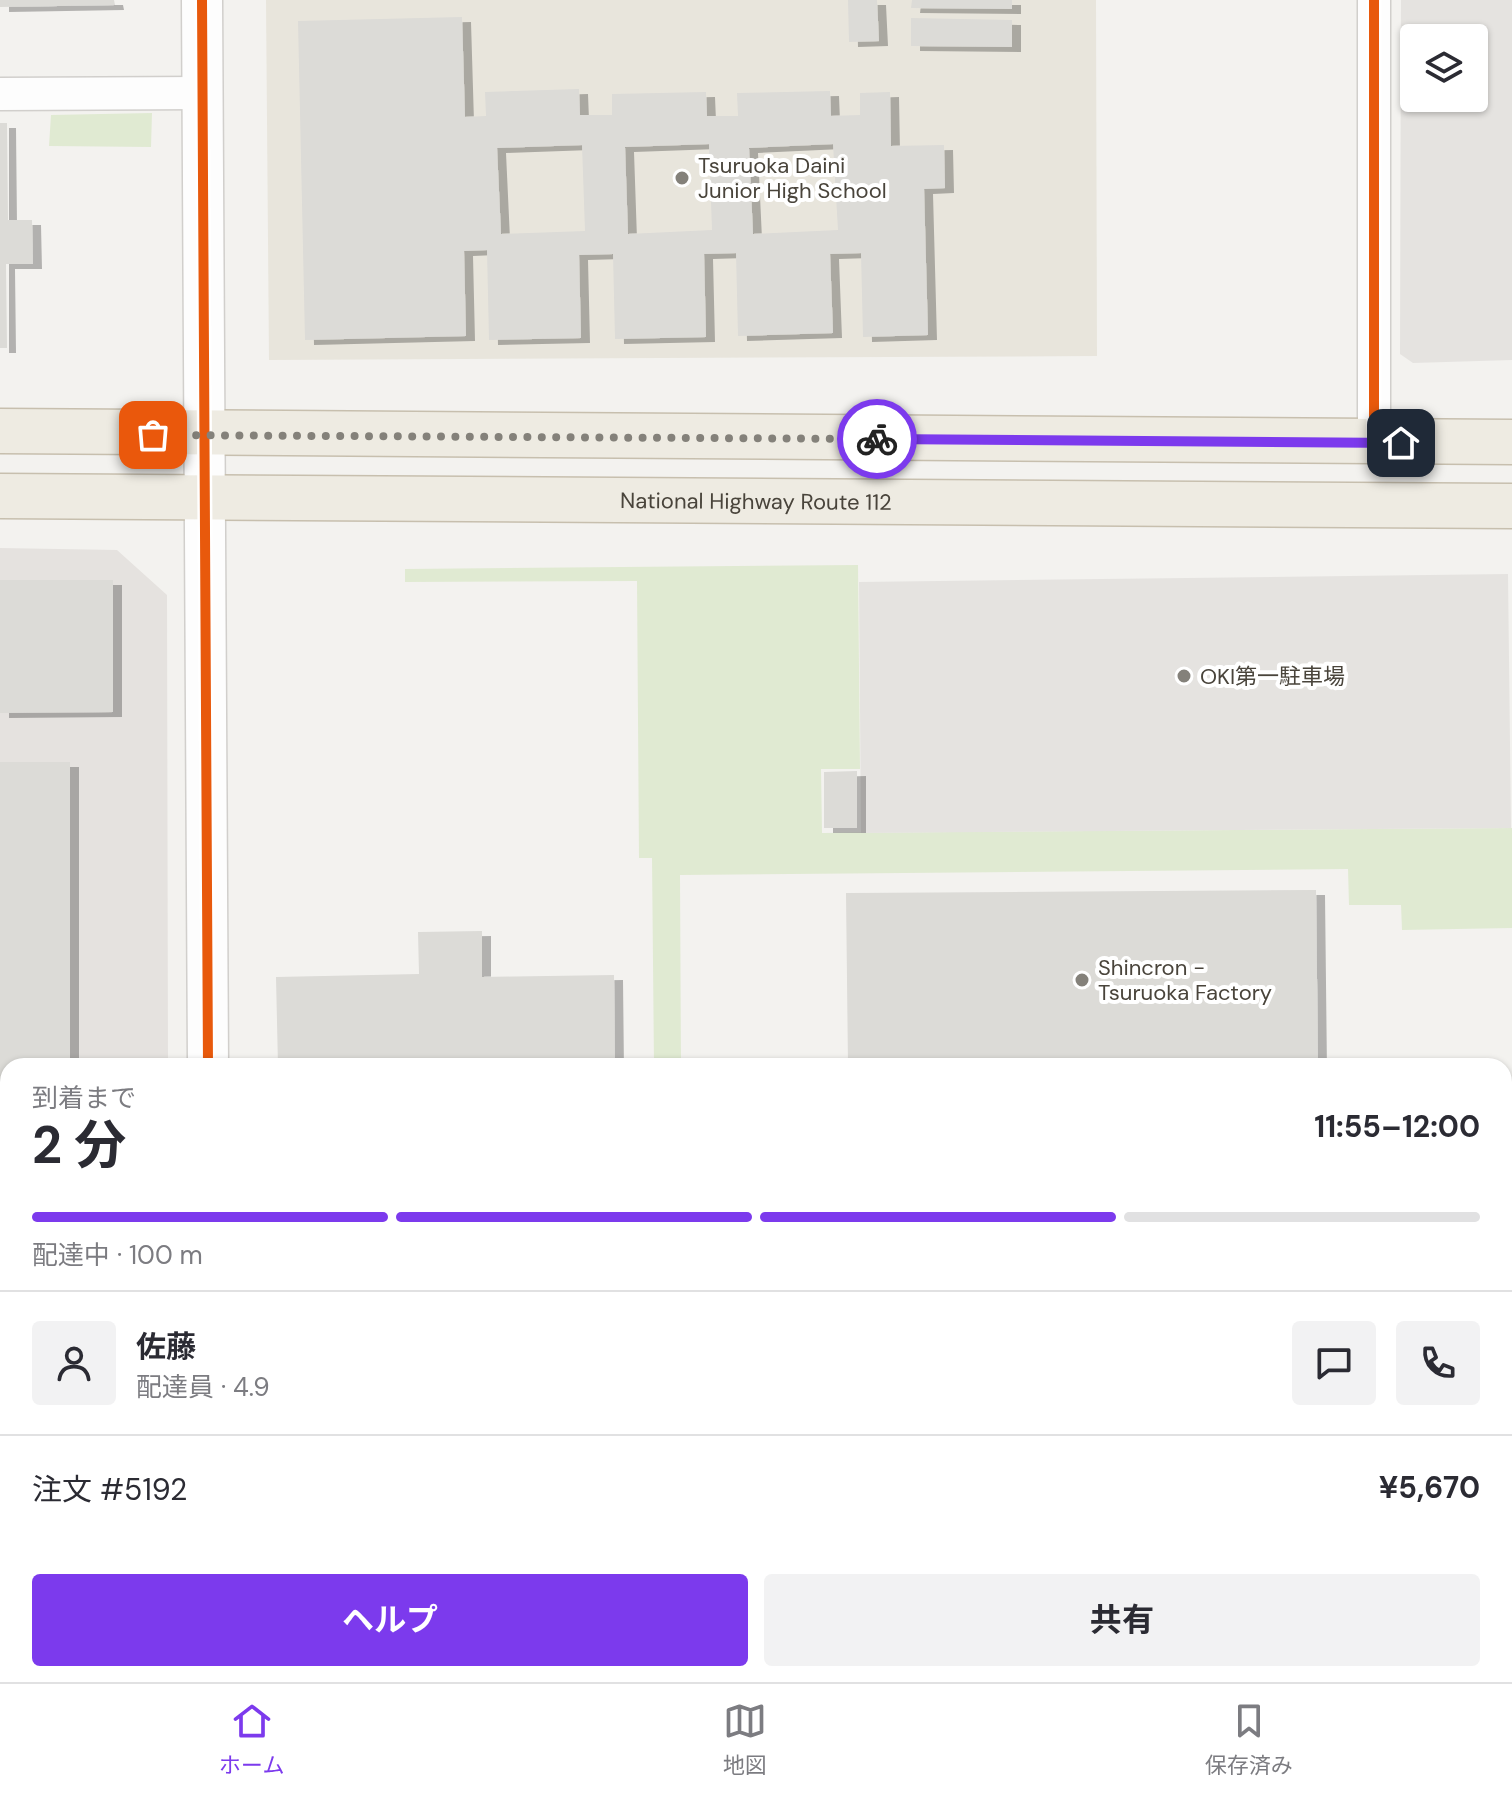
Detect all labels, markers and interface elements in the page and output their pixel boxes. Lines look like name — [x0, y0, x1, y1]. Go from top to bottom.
map controls — [1400, 24, 1488, 112]
button: layers — [1400, 24, 1488, 112]
place label: Tsuruoka Daini Junior High School — [698, 151, 887, 205]
marker: Tsuruoka Daini Junior High School — [673, 169, 691, 187]
courier — [837, 399, 917, 479]
pin — [119, 401, 187, 469]
pin — [1367, 409, 1435, 477]
icon: bag — [131, 413, 175, 457]
icon: bike — [855, 417, 899, 461]
icon: home — [1379, 421, 1423, 465]
street label: National Highway Route 112 — [620, 486, 892, 517]
place label: OKI第一駐車場 — [1200, 662, 1345, 691]
marker: OKI第一駐車場 — [1175, 667, 1193, 685]
place label: Shincron - Tsuruoka Factory — [1098, 953, 1272, 1007]
marker: Shincron - Tsuruoka Factory — [1073, 971, 1091, 989]
text: 到着まで — [32, 1081, 136, 1115]
text: 11:55–12:00 — [1314, 1107, 1480, 1146]
text: 2 分 — [32, 1111, 126, 1179]
text: 配達中 · 100 m — [32, 1238, 203, 1272]
button: person — [32, 1321, 116, 1405]
button: chat — [1292, 1321, 1376, 1405]
button: phone — [1396, 1321, 1480, 1405]
text: 佐藤 — [136, 1327, 196, 1366]
text: 配達員 · 4.9 — [136, 1370, 269, 1404]
text: ¥5,670 — [1379, 1468, 1480, 1507]
text: 注文 #5192 — [32, 1470, 187, 1509]
button: ヘルプ — [32, 1574, 748, 1666]
button: 共有 — [764, 1574, 1480, 1666]
tab: ホーム — [219, 1699, 284, 1780]
tab: 地図 — [723, 1699, 767, 1780]
tab: 保存済み — [1205, 1699, 1293, 1780]

